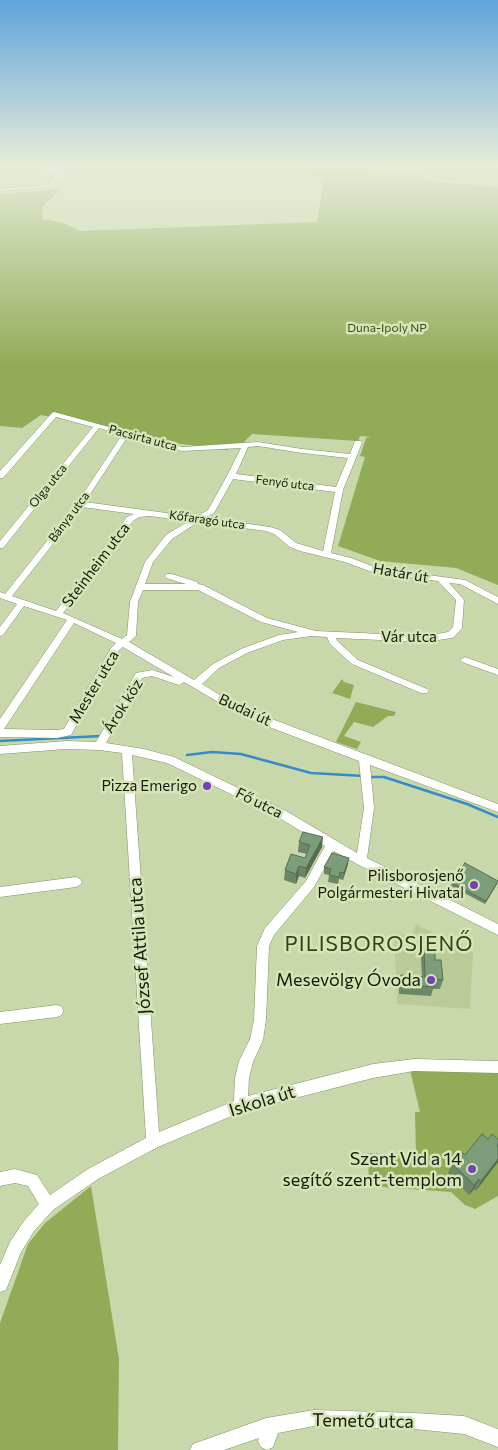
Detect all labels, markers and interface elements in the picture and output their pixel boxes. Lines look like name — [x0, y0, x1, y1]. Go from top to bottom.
park label: Duna-Ipoly NP — [347, 321, 427, 335]
street label: Pacsirta utca — [107, 422, 179, 454]
street label: Olga utca — [26, 461, 70, 511]
street label: Fenyő utca — [255, 472, 315, 494]
street label: Bánya utca — [45, 489, 93, 545]
street label: Kőfaragó utca — [168, 508, 246, 532]
street label: Steinheim utca — [58, 519, 134, 611]
street label: Határ út — [372, 559, 430, 587]
street label: Vár utca — [381, 628, 437, 646]
street label: Mester utca — [65, 647, 123, 727]
street label: Árok köz — [99, 676, 147, 736]
street label: Budai út — [216, 690, 274, 730]
place label: Pizza Emerigo — [101, 777, 197, 795]
marker: Pizza Emerigo — [201, 780, 213, 792]
street label: Fő utca — [233, 784, 285, 822]
place label: Pilisborosjenő Polgármesteri Hivatal — [318, 867, 464, 902]
street label: József Attila utca — [124, 877, 156, 1015]
marker: Pilisborosjenő Polgármesteri Hivatal — [468, 879, 480, 891]
district label: PILISBOROSJENŐ — [283, 931, 475, 957]
place label: Mesevölgy Óvoda — [276, 969, 421, 991]
marker: Mesevölgy Óvoda — [425, 974, 437, 986]
street label: Iskola út — [226, 1081, 298, 1121]
place label: Szent Vid a 14 segítő szent-templom — [282, 1148, 462, 1190]
marker: Szent Vid a 14 segítő szent-templom — [466, 1163, 478, 1175]
street label: Temető utca — [312, 1409, 414, 1433]

